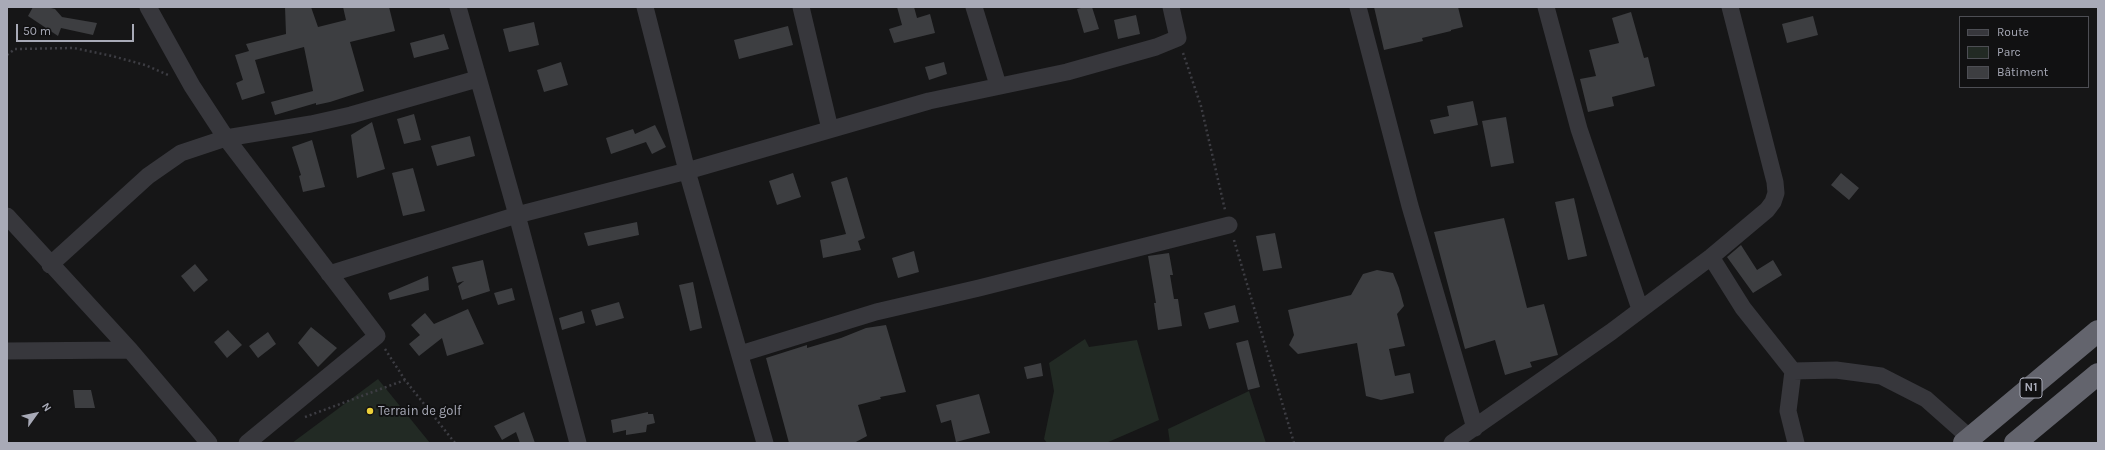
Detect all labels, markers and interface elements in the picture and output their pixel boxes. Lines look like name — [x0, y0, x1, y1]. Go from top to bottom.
scale bar — [18, 16, 136, 42]
legend — [1959, 16, 2089, 88]
text: 50 m — [23, 24, 51, 38]
text: Route — [1997, 25, 2029, 39]
text: Parc — [1997, 45, 2021, 59]
text: Bâtiment — [1997, 65, 2048, 79]
road number: N1 — [2020, 378, 2042, 398]
north arrow — [16, 394, 56, 434]
text: N — [39, 400, 54, 414]
place label: Terrain de golf — [378, 403, 462, 419]
marker: Terrain de golf — [365, 406, 375, 416]

